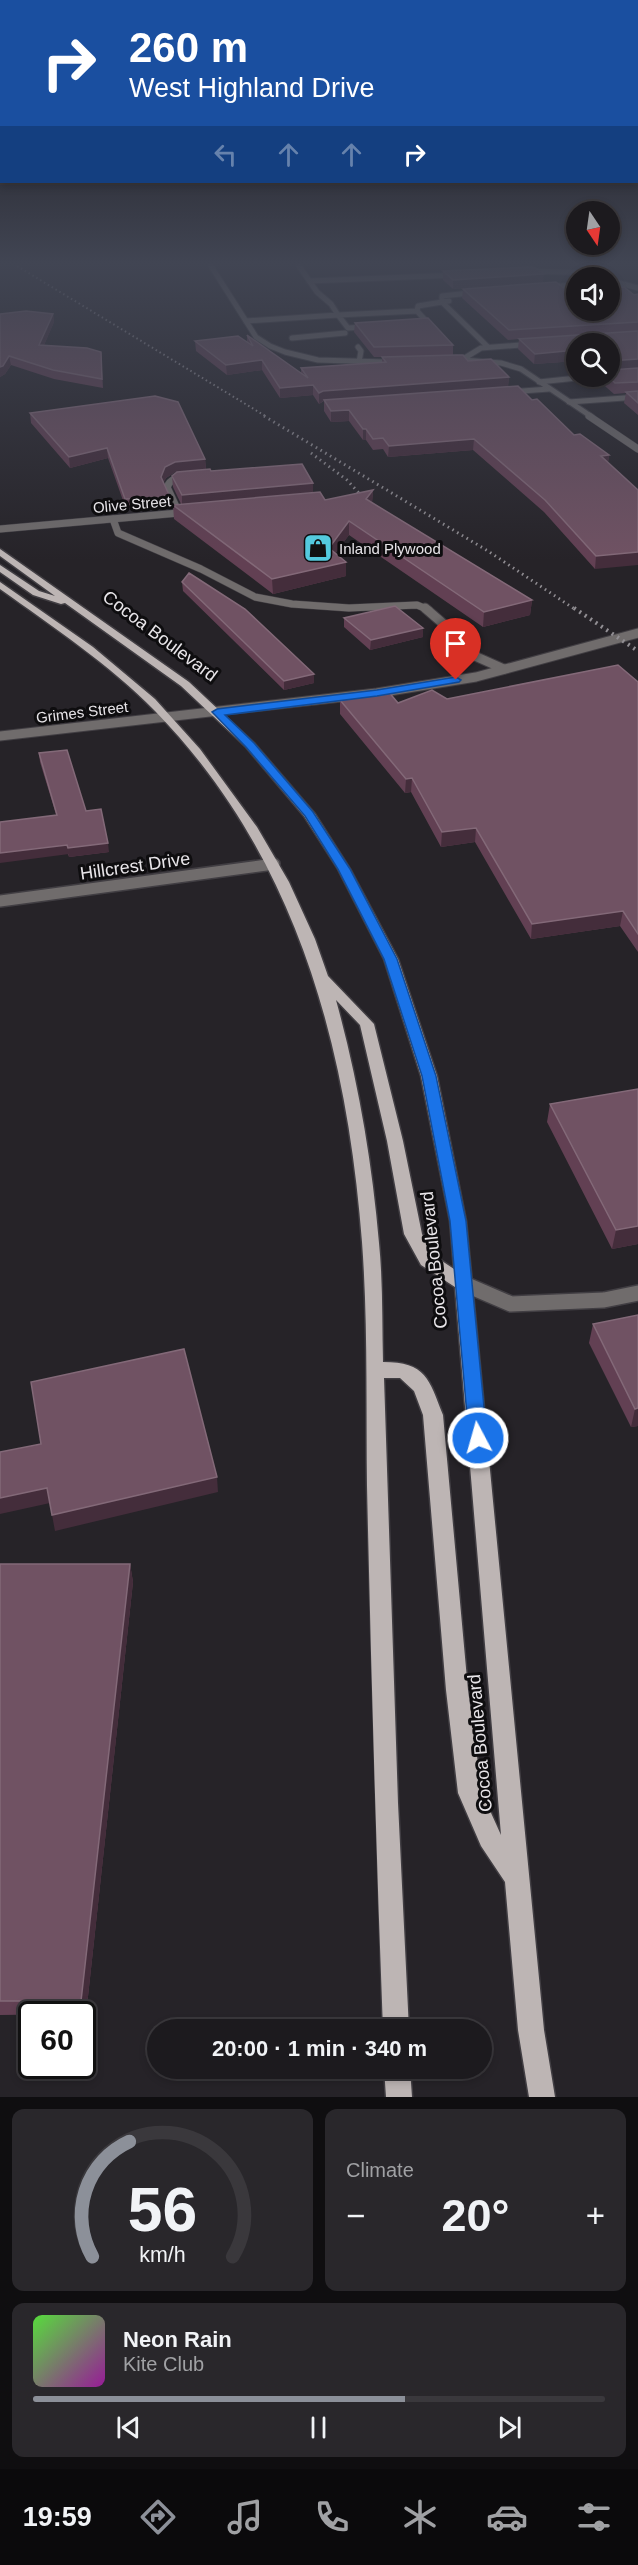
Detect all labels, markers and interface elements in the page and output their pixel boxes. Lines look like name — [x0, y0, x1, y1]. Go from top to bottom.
icon: right — [30, 24, 108, 102]
text: 260 m — [129, 24, 248, 71]
text: West Highland Drive — [129, 73, 375, 103]
icon: left — [209, 138, 242, 171]
icon: ahead — [272, 138, 305, 171]
icon: ahead — [335, 138, 368, 171]
icon: right — [398, 138, 431, 171]
north arrow — [566, 201, 620, 255]
map controls — [566, 201, 620, 387]
button: sound — [566, 267, 620, 321]
button: search — [566, 333, 620, 387]
street label: Olive Street — [92, 492, 173, 516]
shop icon: Inland Plywood — [302, 532, 334, 564]
place label: Inland Plywood — [339, 540, 441, 557]
street label: Cocoa Boulevard — [99, 586, 221, 686]
pin — [430, 618, 481, 680]
icon: arrive — [439, 627, 472, 660]
street label: Grimes Street — [35, 698, 130, 726]
street label: Hillcrest Drive — [79, 848, 191, 884]
street label: Cocoa Boulevard — [417, 1190, 451, 1330]
position arrow — [446, 1406, 510, 1470]
street label: Cocoa Boulevard — [464, 1673, 496, 1813]
speed limit sign: 60 — [18, 2001, 96, 2079]
text: 20:00 · 1 min · 340 m — [212, 2036, 427, 2061]
text: Climate — [346, 2159, 414, 2181]
text: 56 — [128, 2175, 197, 2244]
text: 20° — [441, 2190, 510, 2241]
text: − — [346, 2197, 365, 2234]
text: + — [586, 2197, 605, 2234]
text: km/h — [139, 2243, 186, 2267]
text: Neon Rain — [123, 2327, 232, 2352]
text: Kite Club — [123, 2353, 204, 2375]
icon: previous — [112, 2411, 145, 2444]
icon: pause — [302, 2411, 335, 2444]
icon: next — [493, 2411, 526, 2444]
icon: directions — [137, 2496, 179, 2538]
icon: music — [224, 2496, 266, 2538]
icon: phone — [311, 2496, 353, 2538]
icon: climate — [399, 2496, 441, 2538]
icon: car — [486, 2496, 528, 2538]
icon: filters — [573, 2496, 615, 2538]
text: 19:59 — [23, 2502, 92, 2532]

